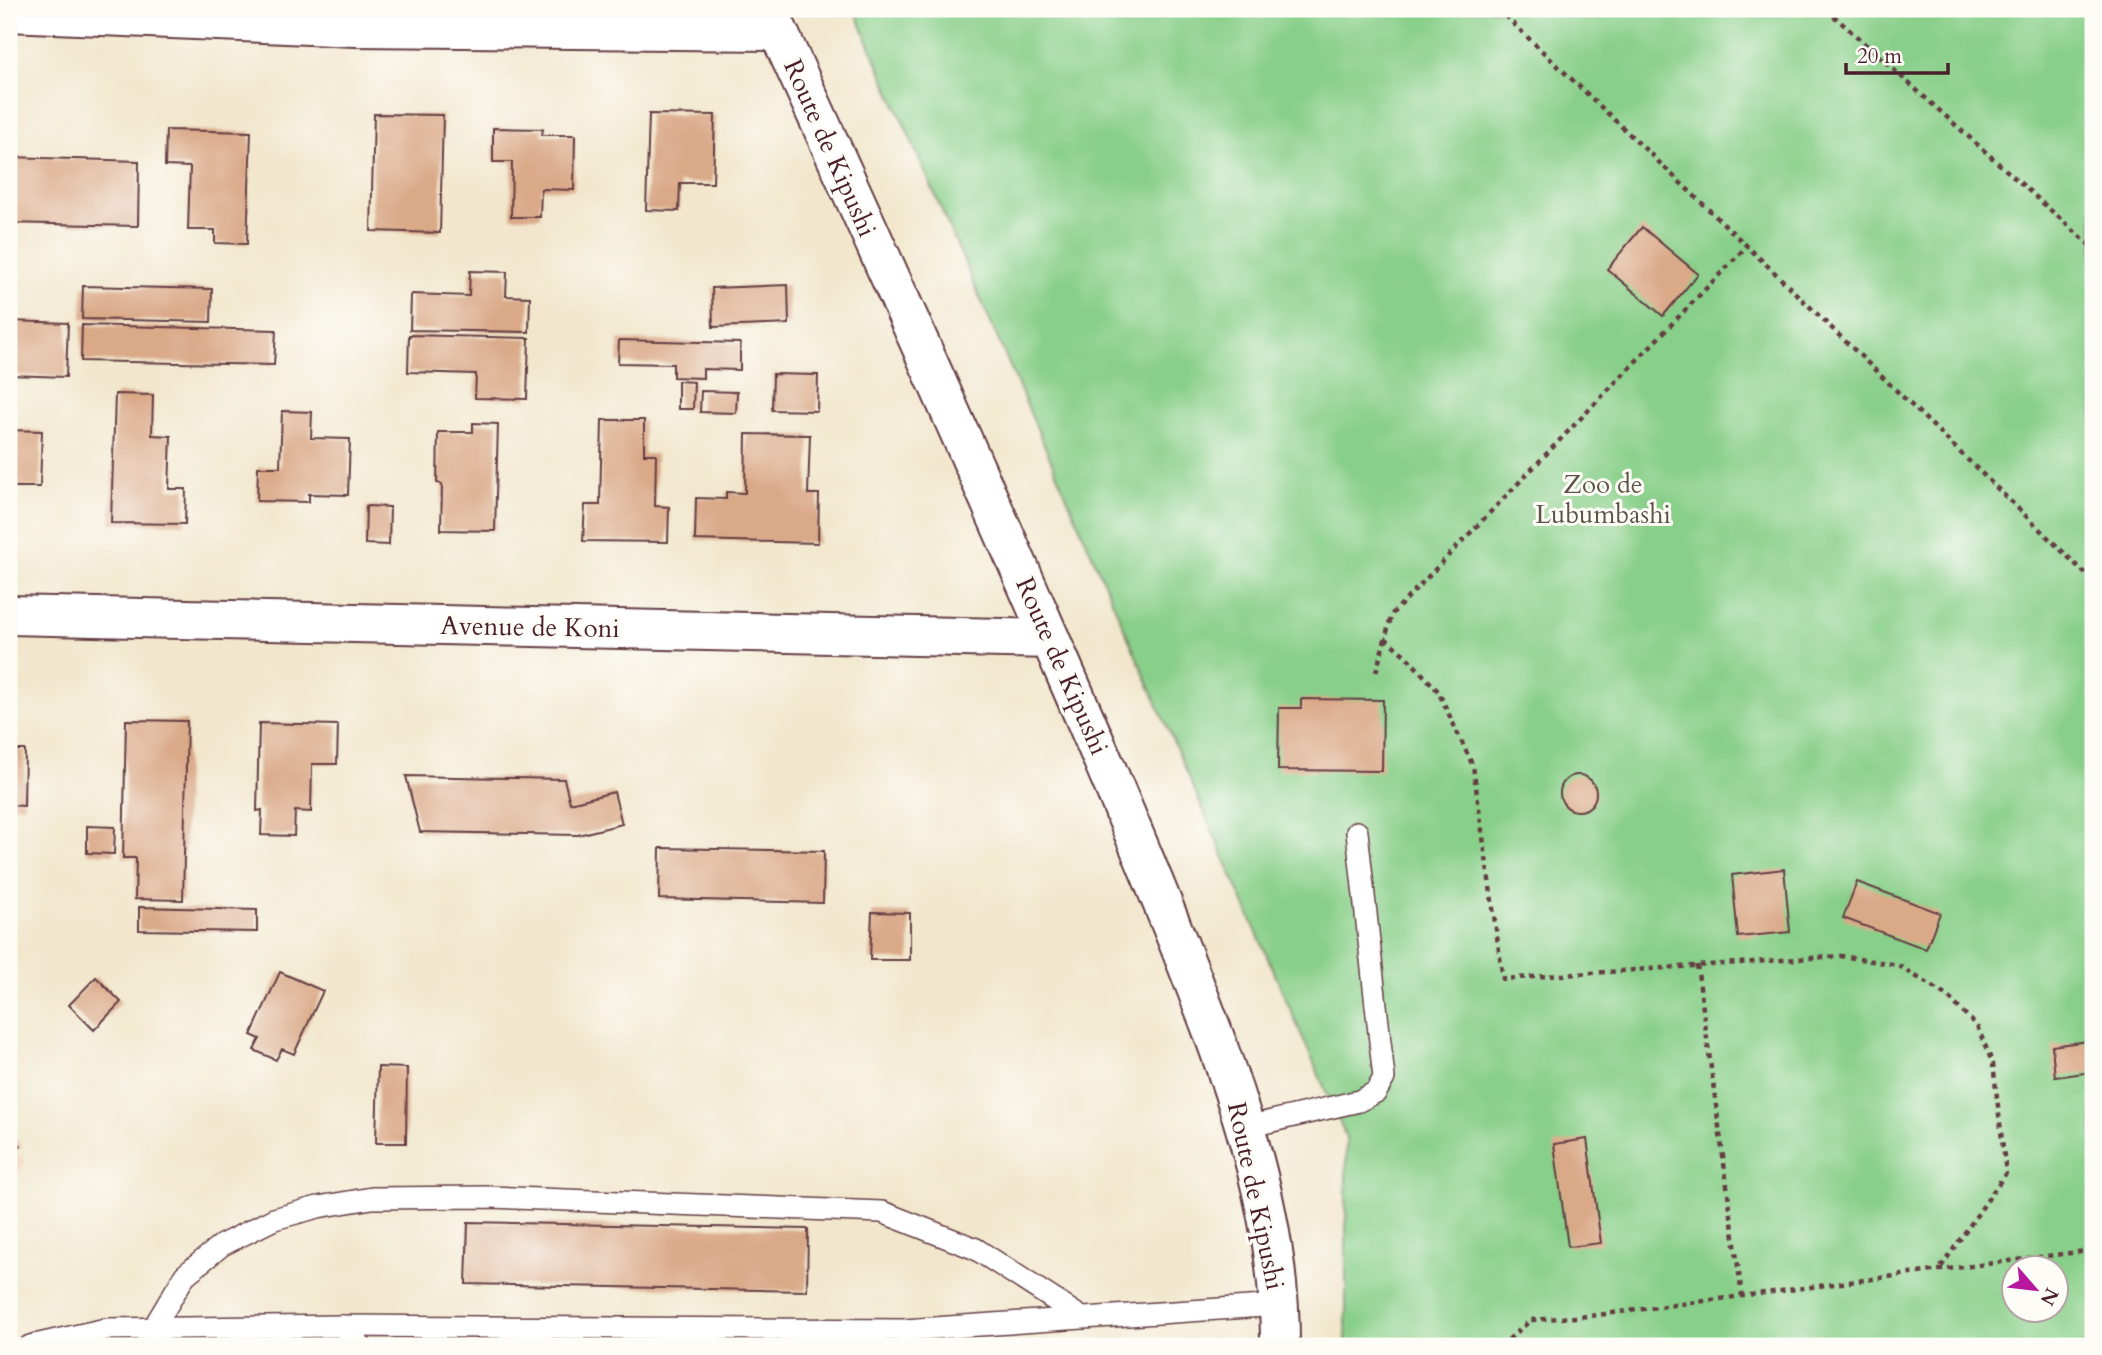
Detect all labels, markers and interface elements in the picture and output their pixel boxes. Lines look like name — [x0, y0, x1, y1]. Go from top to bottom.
scale bar — [1846, 32, 1948, 76]
text: 20 m — [1857, 42, 1902, 71]
street label: Route de Kipushi — [775, 54, 885, 242]
park label: Zoo de Lubumbashi — [1535, 467, 1671, 532]
street label: Route de Kipushi — [1007, 572, 1117, 760]
street label: Avenue de Koni — [440, 608, 620, 646]
street label: Route de Kipushi — [1219, 1099, 1293, 1293]
north arrow — [2000, 1254, 2070, 1324]
text: N — [2034, 1283, 2064, 1310]

